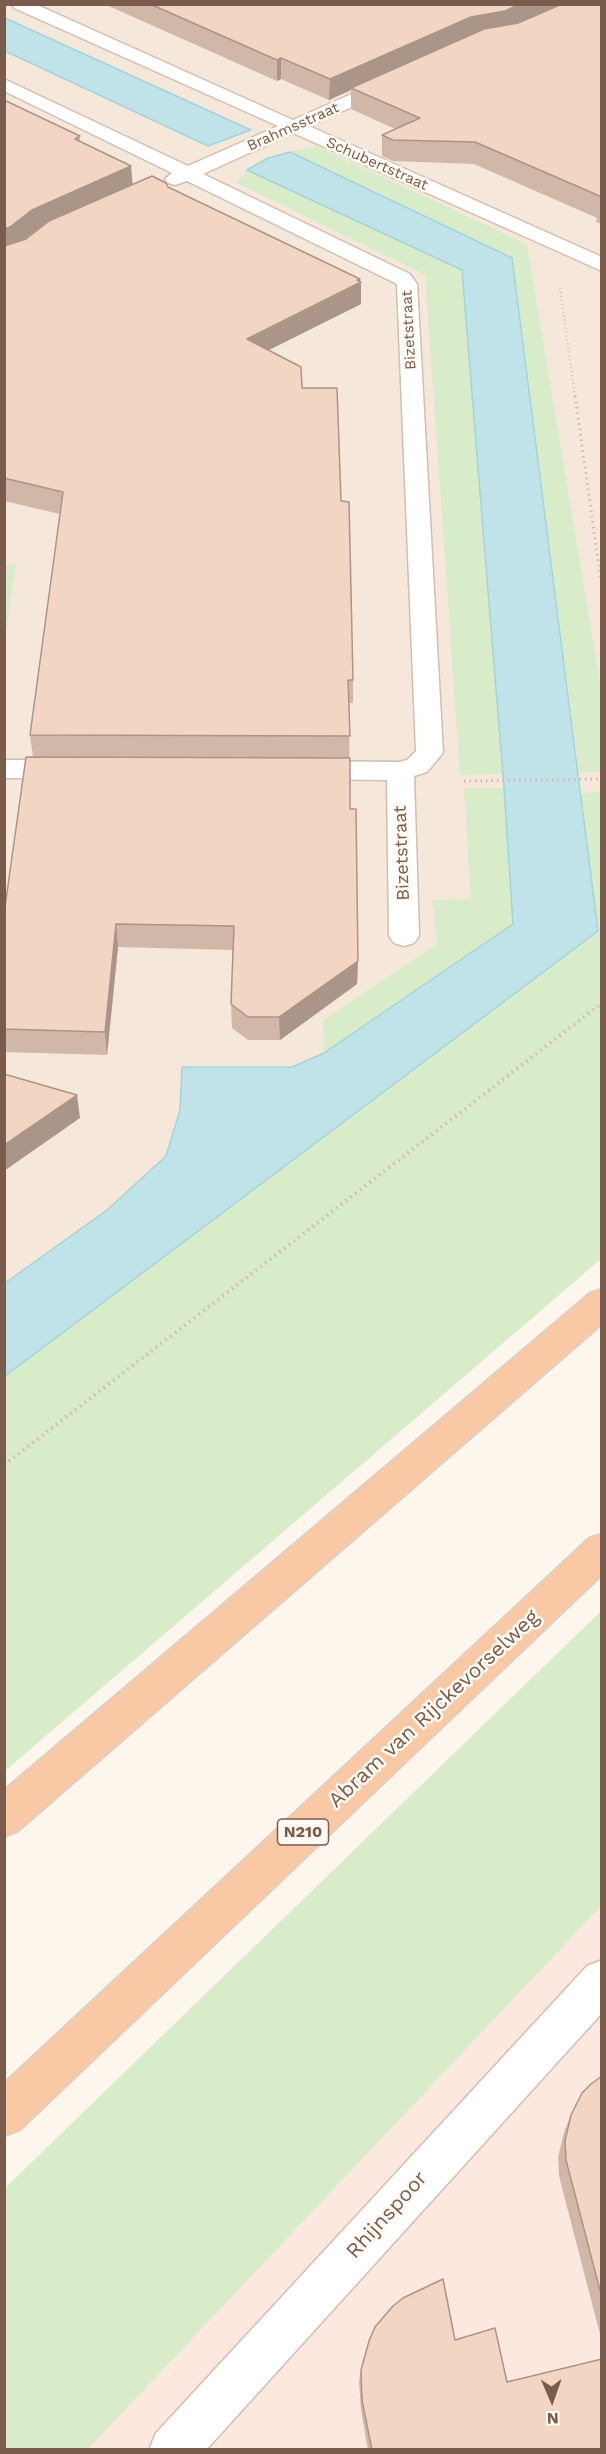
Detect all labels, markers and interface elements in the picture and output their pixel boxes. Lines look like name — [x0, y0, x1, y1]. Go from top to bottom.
street label: Brahmsstraat — [244, 99, 342, 155]
street label: Schubertstraat — [323, 133, 431, 195]
street label: Bizetstraat — [398, 290, 420, 370]
street label: Bizetstraat — [390, 805, 414, 901]
street label: Abram van Rijckevorselweg — [324, 1605, 544, 1813]
road number: N210 — [278, 1819, 328, 1845]
street label: Rhijnspoor — [341, 2166, 433, 2264]
north arrow — [522, 2370, 582, 2430]
text: N — [546, 2409, 559, 2428]

